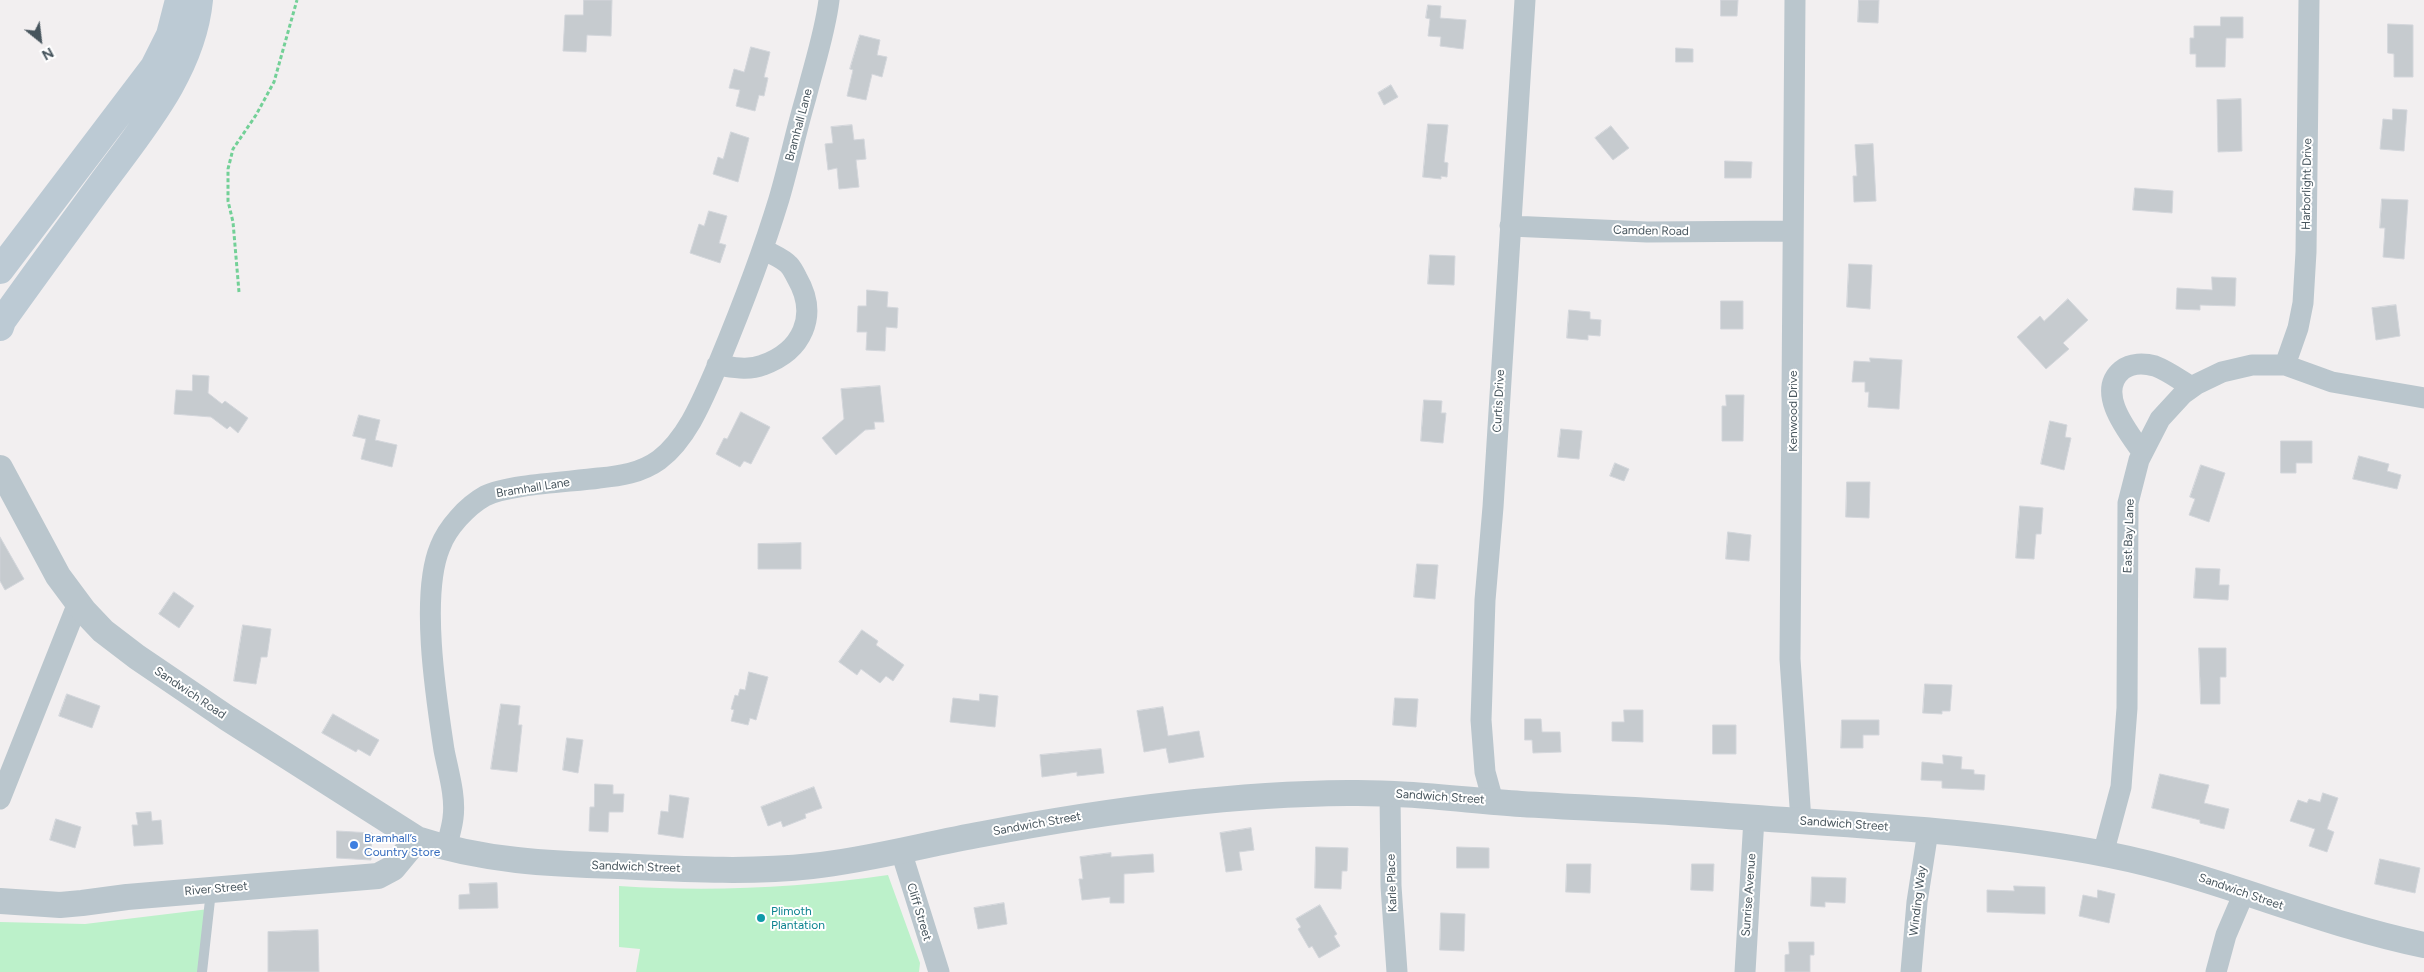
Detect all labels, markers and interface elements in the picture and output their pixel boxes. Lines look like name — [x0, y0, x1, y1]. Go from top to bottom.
north arrow — [15, 15, 65, 65]
text: N — [39, 43, 56, 64]
street label: Bramhall Lane — [782, 87, 816, 163]
street label: Harborlight Drive — [2299, 138, 2315, 230]
street label: Camden Road — [1613, 223, 1689, 239]
street label: Curtis Drive — [1490, 369, 1508, 433]
street label: Kenwood Drive — [1786, 370, 1800, 452]
street label: Bramhall Lane — [495, 475, 571, 501]
street label: East Bay Lane — [2121, 498, 2137, 574]
street label: Sandwich Road — [151, 664, 229, 722]
street label: Sandwich Street — [1395, 787, 1485, 807]
street label: Sandwich Street — [992, 809, 1082, 839]
street label: Sandwich Street — [1799, 814, 1889, 834]
place label: Bramhall’s Country Store — [364, 831, 440, 859]
marker: Bramhall’s Country Store — [348, 839, 360, 851]
street label: Sunrise Avenue — [1739, 853, 1759, 937]
street label: Karle Place — [1384, 854, 1400, 912]
street label: Sandwich Street — [591, 858, 681, 876]
street label: Winding Way — [1907, 865, 1929, 937]
street label: Sandwich Street — [2197, 871, 2285, 913]
street label: River Street — [184, 879, 248, 899]
street label: Cliff Street — [903, 881, 935, 943]
place label: Plimoth Plantation — [771, 904, 825, 932]
marker: Plimoth Plantation — [755, 912, 767, 924]

